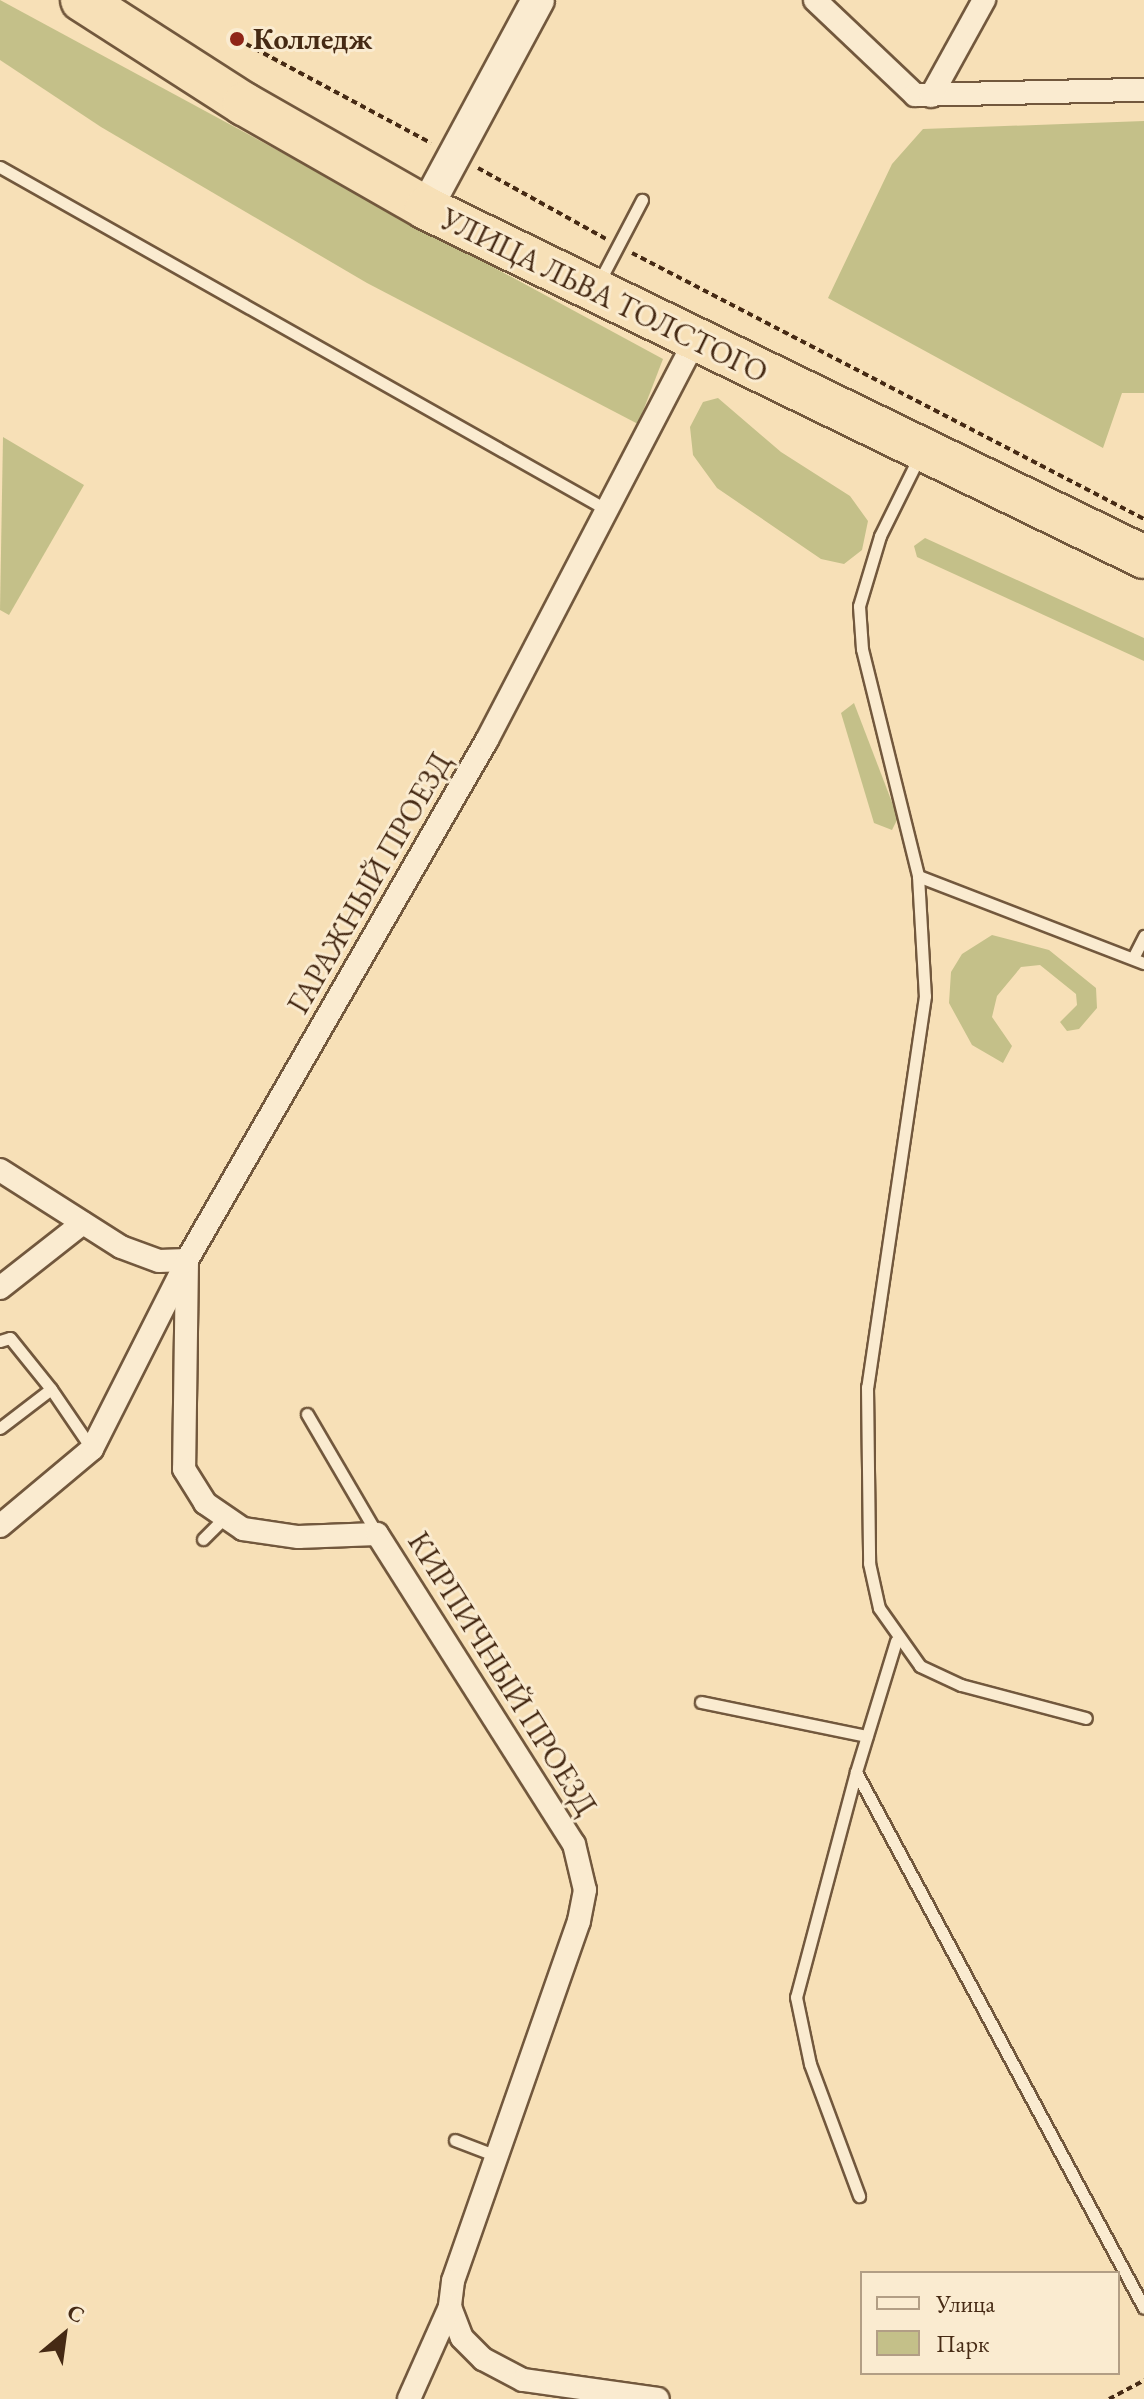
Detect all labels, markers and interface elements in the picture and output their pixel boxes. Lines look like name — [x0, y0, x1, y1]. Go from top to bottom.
place label: Колледж — [253, 21, 373, 57]
marker: Колледж — [228, 30, 246, 48]
street label: УЛИЦА ЛЬВА ТОЛСТОГО — [435, 201, 773, 391]
street label: ГАРАЖНЫЙ ПРОЕЗД — [280, 746, 460, 1020]
street label: КИРПИЧНЫЙ ПРОЕЗД — [400, 1526, 604, 1822]
legend — [860, 2271, 1120, 2375]
text: Улица — [936, 2288, 995, 2319]
north arrow — [24, 2295, 104, 2375]
text: С — [62, 2297, 90, 2330]
text: Парк — [936, 2328, 989, 2359]

